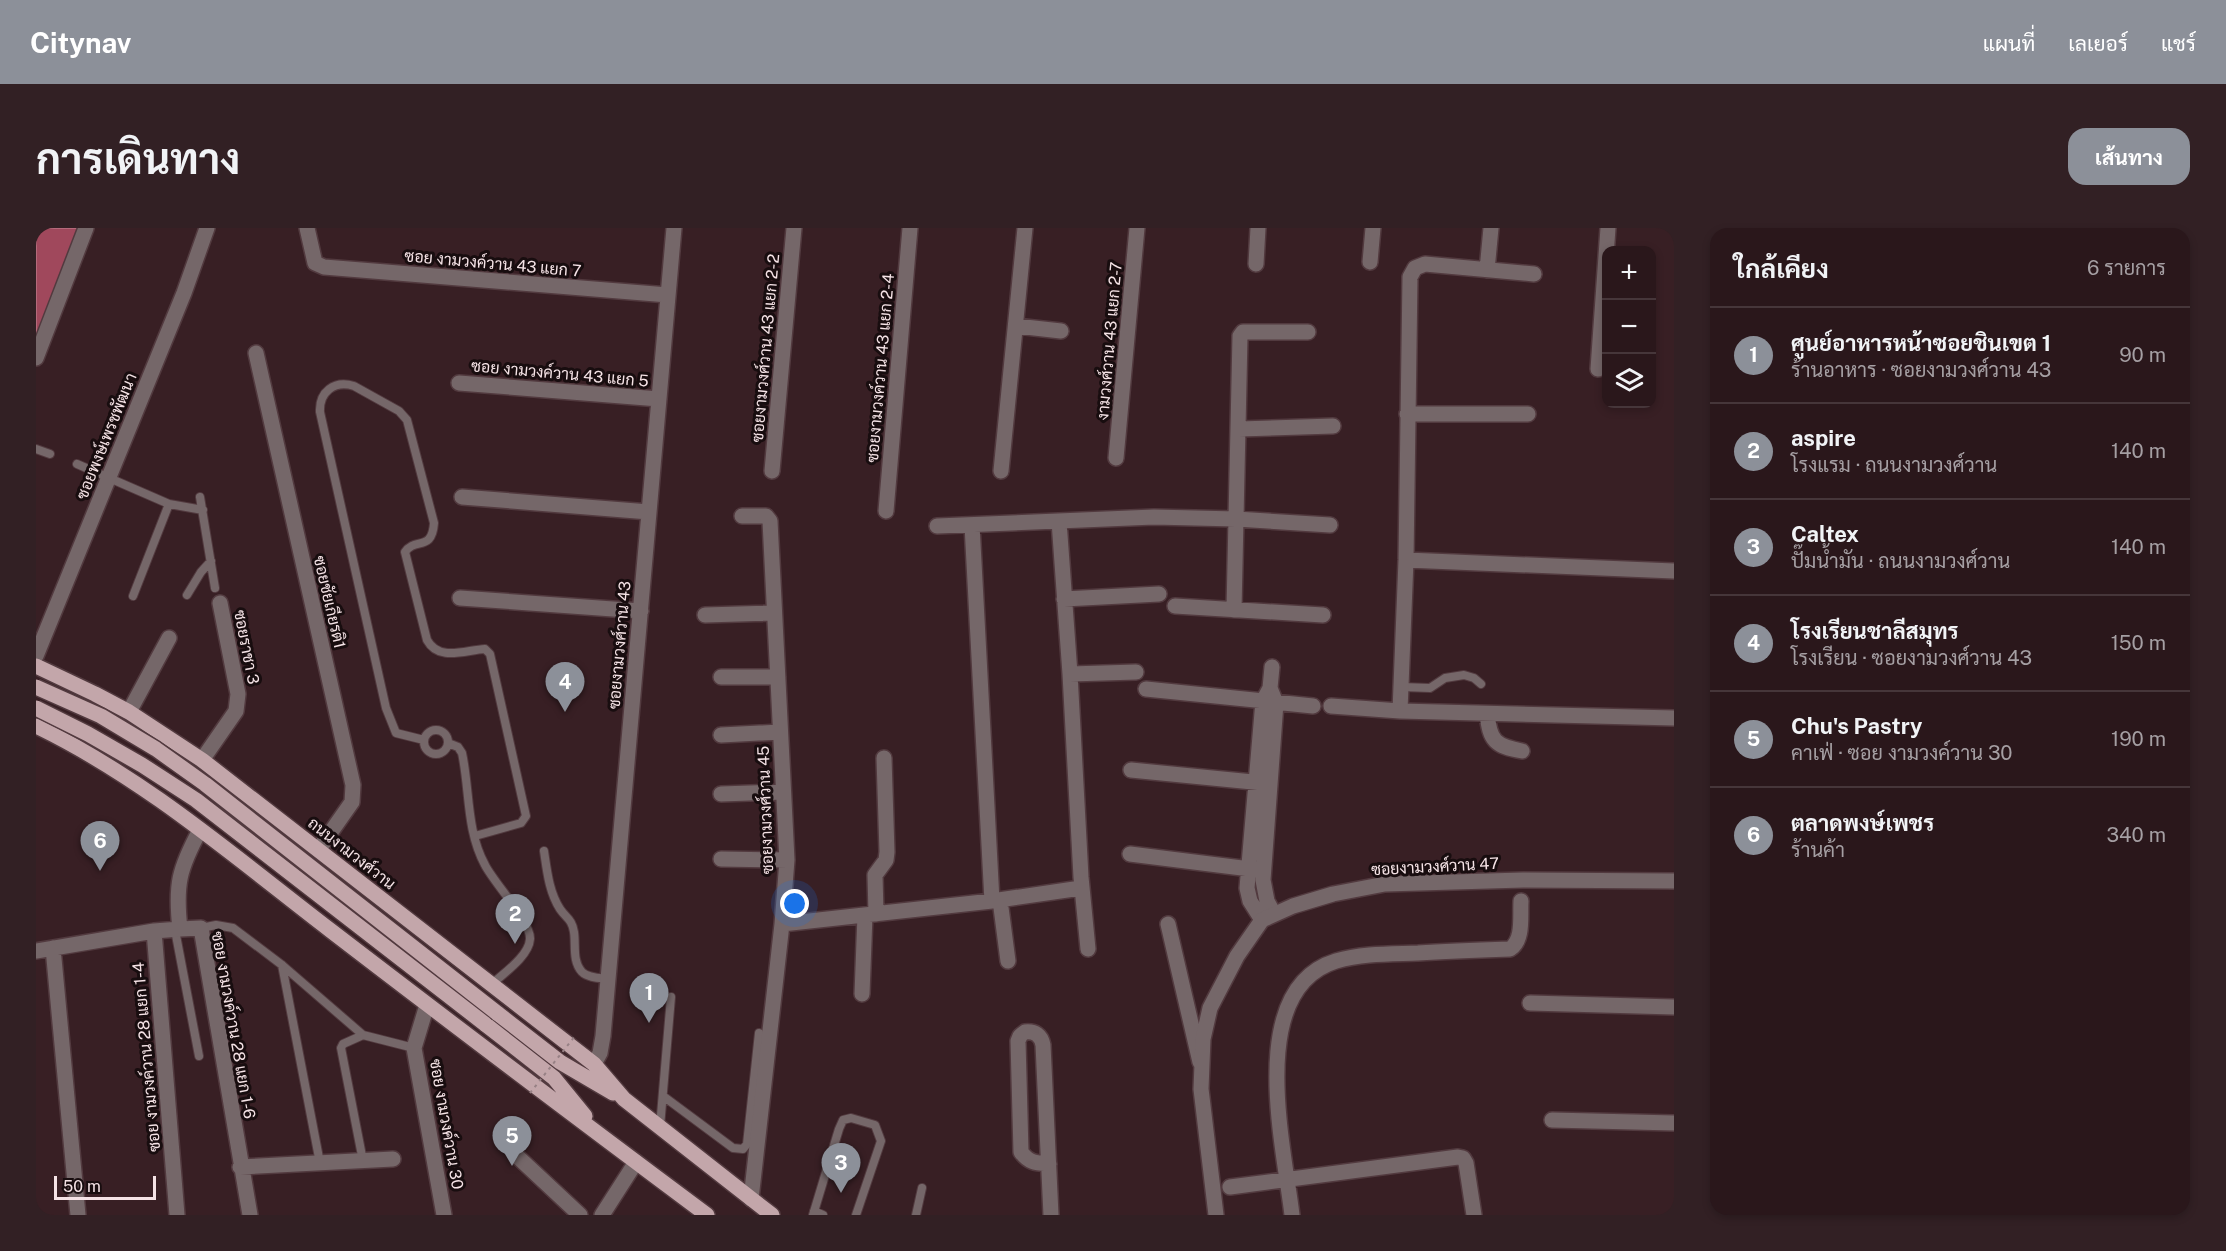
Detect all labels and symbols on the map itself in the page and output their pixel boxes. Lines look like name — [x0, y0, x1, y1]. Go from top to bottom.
street label: ซอย งามวงค์วาน 43 แยก 7 — [404, 243, 582, 281]
street label: ซอยงามวงศ์วาน 43 แยก 2-2 — [745, 253, 783, 443]
street label: งามวงศ์วาน 43 แยก 2-7 — [1090, 261, 1126, 421]
street label: ซอยงามวงค์วาน 43 แยก 2-4 — [860, 273, 898, 463]
street label: ซอย งามวงค์วาน 43 แยก 5 — [470, 353, 650, 391]
street label: ซอยพงษ์เพรชพัฒนา — [70, 369, 141, 502]
street label: ซอยชัยเกียรติ1 — [310, 553, 351, 650]
street label: ซอยงามวงศ์วาน 43 — [601, 580, 635, 710]
street label: ซอยราชา 3 — [230, 608, 263, 686]
pin: 4 — [546, 662, 584, 712]
street label: ซอยงามวงศ์วาน 45 — [751, 745, 777, 875]
street label: ถนนงามวงศ์วาน — [304, 811, 401, 893]
pin: 6 — [80, 822, 120, 871]
street label: ซอยงามวงศ์วาน 47 — [1370, 851, 1499, 879]
your location — [780, 889, 809, 918]
pin: 2 — [496, 894, 534, 944]
street label: ซอย งามวงค์วาน 28 แยก 1-6 — [208, 929, 262, 1120]
street label: ซอย งามวงค์วาน 28 แยก 1-4 — [126, 961, 164, 1153]
pin: 1 — [630, 974, 668, 1023]
street label: ซอย งามวงค์วาน 30 — [426, 1057, 470, 1191]
pin: 5 — [492, 1116, 532, 1166]
pin: 3 — [822, 1144, 860, 1193]
scale bar — [54, 1173, 156, 1200]

